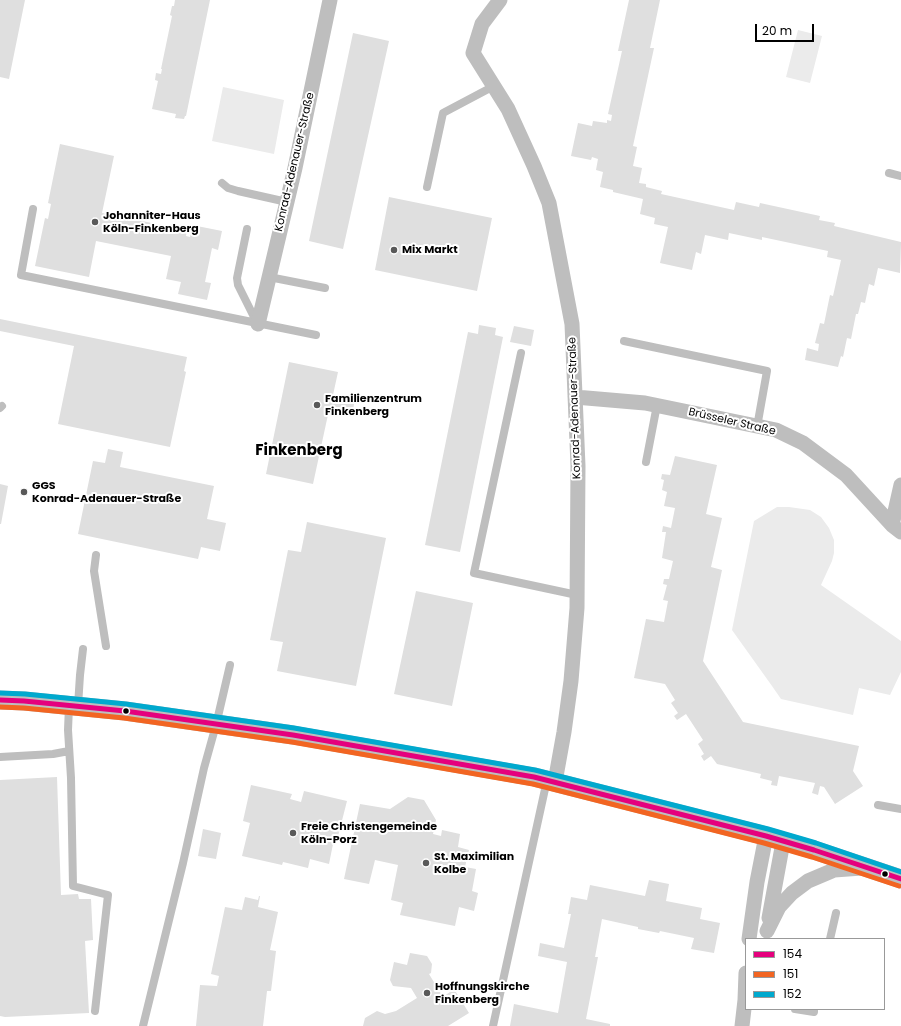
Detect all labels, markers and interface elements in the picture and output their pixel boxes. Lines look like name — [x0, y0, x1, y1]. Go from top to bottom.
scale bar — [757, 16, 816, 42]
text: 20 m — [762, 22, 792, 39]
street label: Konrad-Adenauer-Straße — [273, 91, 317, 233]
place label: Johanniter-Haus Köln-Finkenberg — [103, 209, 201, 235]
marker: Johanniter-Haus Köln-Finkenberg — [90, 217, 100, 227]
place label: Mix Markt — [402, 243, 458, 257]
marker: Mix Markt — [389, 245, 399, 255]
street label: Konrad-Adenauer-Straße — [566, 337, 584, 479]
place label: Familienzentrum Finkenberg — [325, 392, 422, 418]
marker: Familienzentrum Finkenberg — [312, 400, 322, 410]
street label: Brüsseler Straße — [687, 406, 777, 438]
district label: Finkenberg — [255, 442, 343, 460]
place label: GGS Konrad-Adenauer-Straße — [32, 479, 181, 505]
marker: GGS Konrad-Adenauer-Straße — [19, 487, 29, 497]
unlabelled marker — [121, 706, 131, 716]
place label: Freie Christengemeinde Köln-Porz — [301, 820, 437, 846]
marker: Freie Christengemeinde Köln-Porz — [288, 828, 298, 838]
place label: St. Maximilian Kolbe — [434, 850, 514, 876]
marker: St. Maximilian Kolbe — [421, 858, 431, 868]
unlabelled marker — [880, 869, 890, 879]
legend — [745, 938, 885, 1010]
text: 154 — [783, 945, 802, 962]
text: 151 — [783, 965, 798, 982]
place label: Hoffnungskirche Finkenberg — [435, 980, 529, 1006]
text: 152 — [783, 985, 801, 1002]
marker: Hoffnungskirche Finkenberg — [422, 988, 432, 998]

